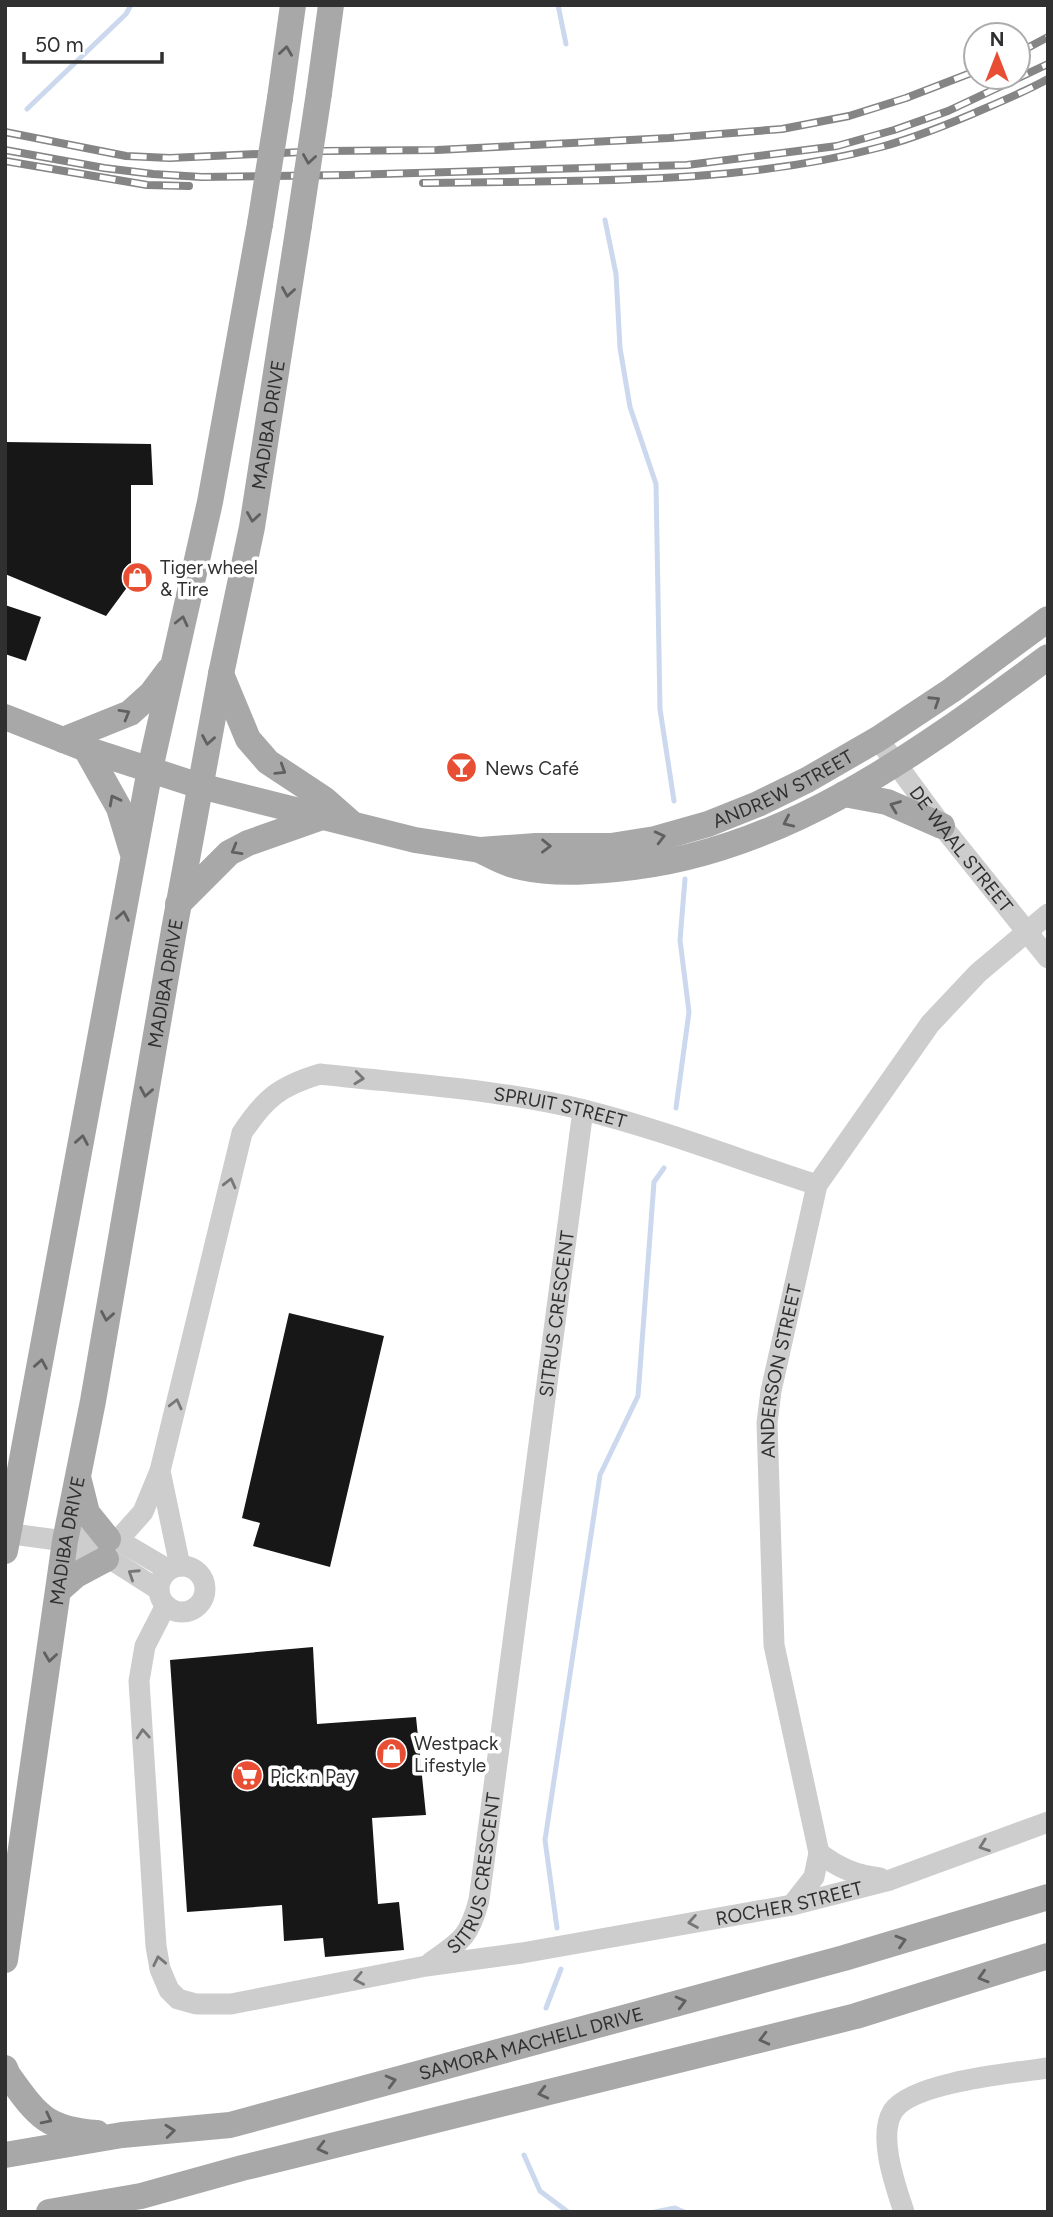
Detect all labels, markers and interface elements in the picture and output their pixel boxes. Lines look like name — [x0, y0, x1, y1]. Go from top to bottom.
scale bar — [24, 21, 163, 65]
north arrow — [962, 21, 1032, 91]
text: N — [990, 28, 1004, 51]
text: 50 m — [35, 32, 84, 57]
one-way arrow — [279, 46, 294, 57]
one-way arrow — [302, 153, 317, 165]
one-way arrow — [281, 287, 296, 298]
street label: MADIBA DRIVE — [247, 358, 290, 491]
one-way arrow — [246, 511, 261, 523]
place label: Tiger wheel & Tire — [160, 556, 258, 601]
shop icon: Tiger wheel & Tire — [120, 561, 154, 595]
one-way arrow — [174, 615, 189, 627]
one-way arrow — [927, 697, 940, 710]
one-way arrow — [118, 709, 131, 722]
one-way arrow — [202, 734, 217, 746]
street label: ANDREW STREET — [709, 745, 858, 833]
bar icon: News Café — [445, 751, 479, 785]
place label: News Café — [485, 757, 579, 780]
one-way arrow — [274, 762, 287, 775]
street label: DE WAAL STREET — [904, 782, 1018, 917]
one-way arrow — [109, 795, 123, 808]
one-way arrow — [889, 800, 901, 814]
one-way arrow — [783, 814, 795, 828]
one-way arrow — [654, 831, 666, 845]
one-way arrow — [541, 838, 552, 854]
one-way arrow — [230, 842, 243, 855]
one-way arrow — [114, 910, 129, 922]
street label: MADIBA DRIVE — [143, 917, 188, 1050]
one-way arrow — [353, 1071, 365, 1086]
street label: SPRUIT STREET — [492, 1082, 630, 1133]
one-way arrow — [139, 1086, 154, 1098]
one-way arrow — [74, 1134, 89, 1146]
one-way arrow — [222, 1177, 236, 1189]
street label: SITRUS CRESCENT — [534, 1229, 579, 1398]
street label: ANDERSON STREET — [756, 1282, 807, 1459]
one-way arrow — [100, 1310, 115, 1322]
one-way arrow — [33, 1358, 48, 1370]
one-way arrow — [168, 1398, 182, 1410]
street label: MADIBA DRIVE — [45, 1474, 90, 1607]
one-way arrow — [128, 1569, 141, 1582]
one-way arrow — [43, 1651, 58, 1663]
one-way arrow — [136, 1728, 151, 1739]
place label: Westpack Lifestyle — [414, 1732, 499, 1777]
shop icon: Westpack Lifestyle — [374, 1737, 408, 1771]
supermarket icon: Pick n Pay — [230, 1759, 264, 1793]
place label: Pick n Pay — [270, 1765, 355, 1788]
street label: SITRUS CRESCENT — [442, 1791, 505, 1959]
one-way arrow — [978, 1837, 990, 1851]
street label: ROCHER STREET — [714, 1876, 865, 1930]
one-way arrow — [688, 1914, 700, 1929]
one-way arrow — [894, 1934, 906, 1949]
one-way arrow — [152, 1955, 167, 1967]
one-way arrow — [977, 1969, 989, 1984]
one-way arrow — [353, 1971, 365, 1986]
one-way arrow — [675, 1996, 687, 2010]
street label: SAMORA MACHELL DRIVE — [416, 2002, 646, 2085]
one-way arrow — [758, 2031, 770, 2045]
one-way arrow — [385, 2075, 397, 2089]
one-way arrow — [537, 2085, 549, 2099]
one-way arrow — [40, 2111, 52, 2125]
one-way arrow — [164, 2124, 175, 2139]
one-way arrow — [316, 2140, 328, 2154]

